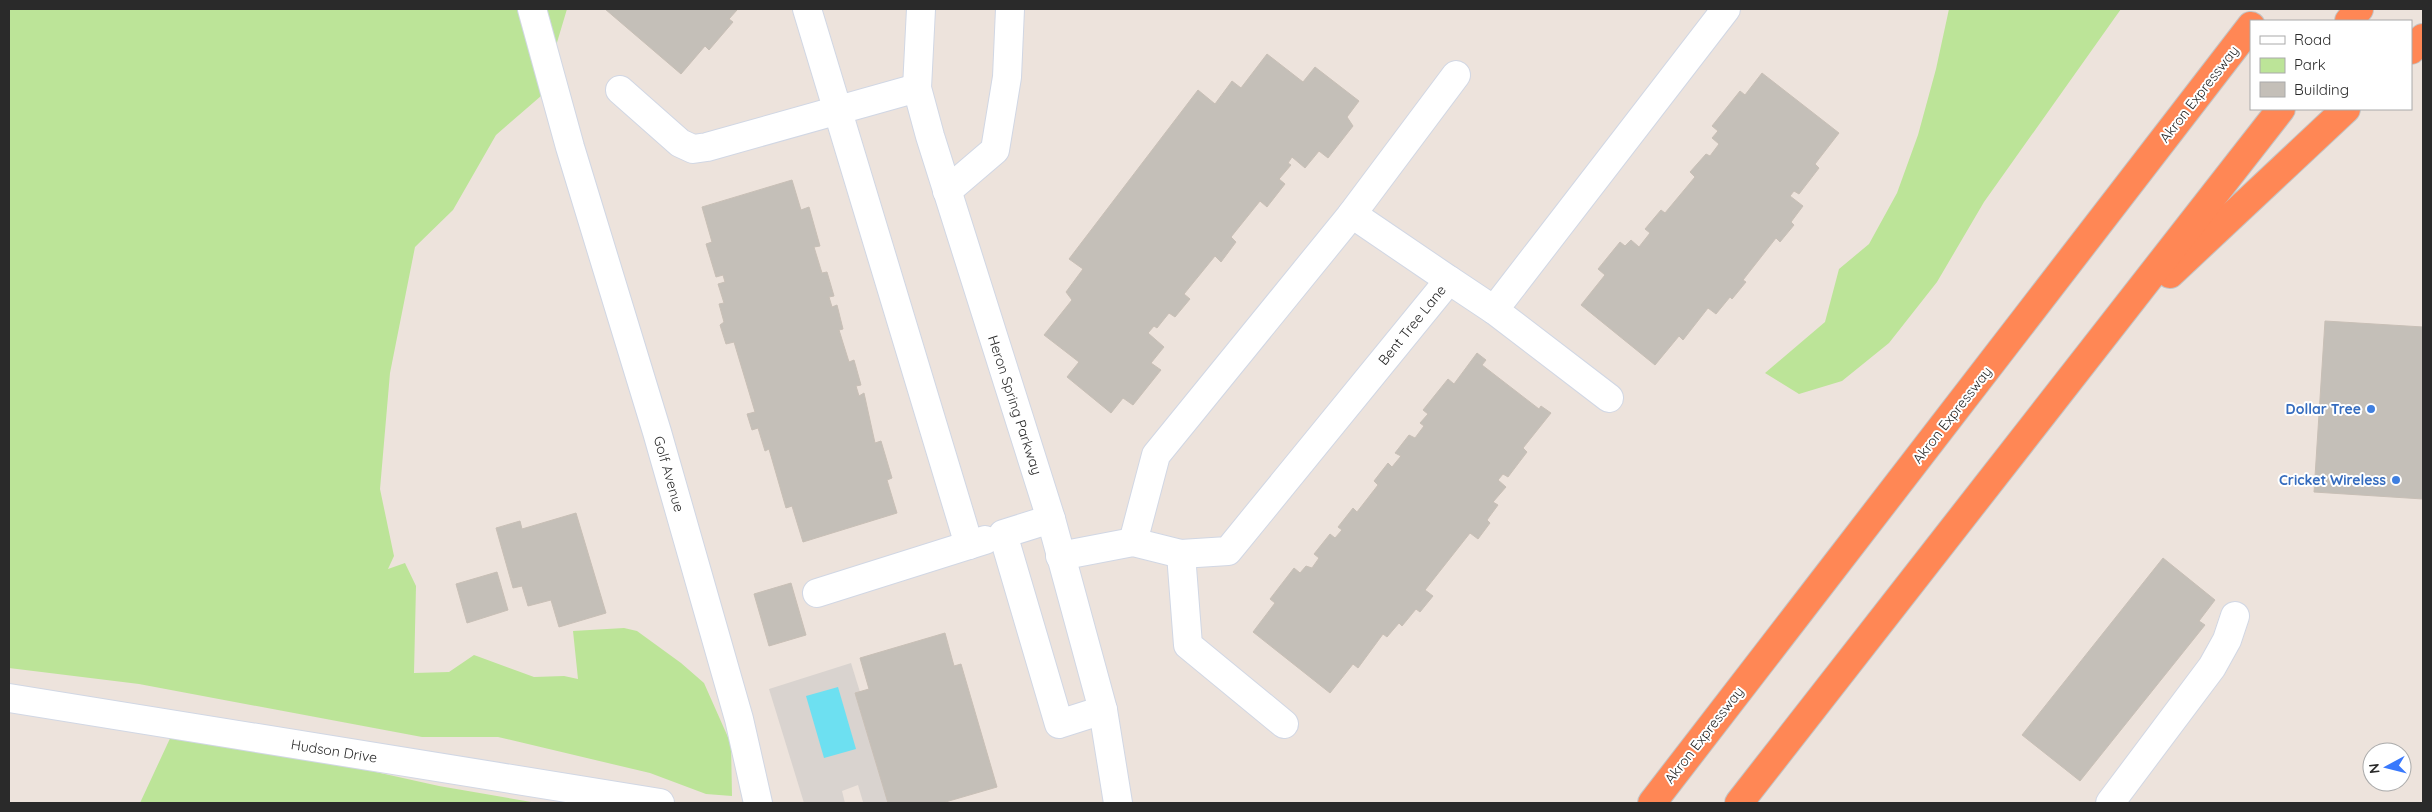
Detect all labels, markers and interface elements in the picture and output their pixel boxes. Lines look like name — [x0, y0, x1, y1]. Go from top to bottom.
legend — [2250, 20, 2412, 110]
text: Road — [2294, 30, 2331, 49]
street label: Akron Expressway — [2155, 42, 2243, 146]
text: Park — [2294, 55, 2326, 74]
text: Building — [2294, 80, 2349, 99]
street label: Bent Tree Lane — [1374, 281, 1450, 369]
street label: Heron Spring Parkway — [984, 333, 1046, 477]
street label: Akron Expressway — [1908, 363, 1996, 467]
place label: Dollar Tree — [2286, 400, 2361, 418]
marker: Dollar Tree — [2365, 403, 2377, 415]
street label: Golf Avenue — [650, 434, 688, 514]
place label: Cricket Wireless — [2279, 471, 2386, 489]
marker: Cricket Wireless — [2390, 474, 2402, 486]
street label: Akron Expressway — [1660, 683, 1748, 787]
street label: Hudson Drive — [290, 735, 379, 767]
north arrow — [2362, 742, 2412, 792]
text: N — [2365, 762, 2384, 775]

